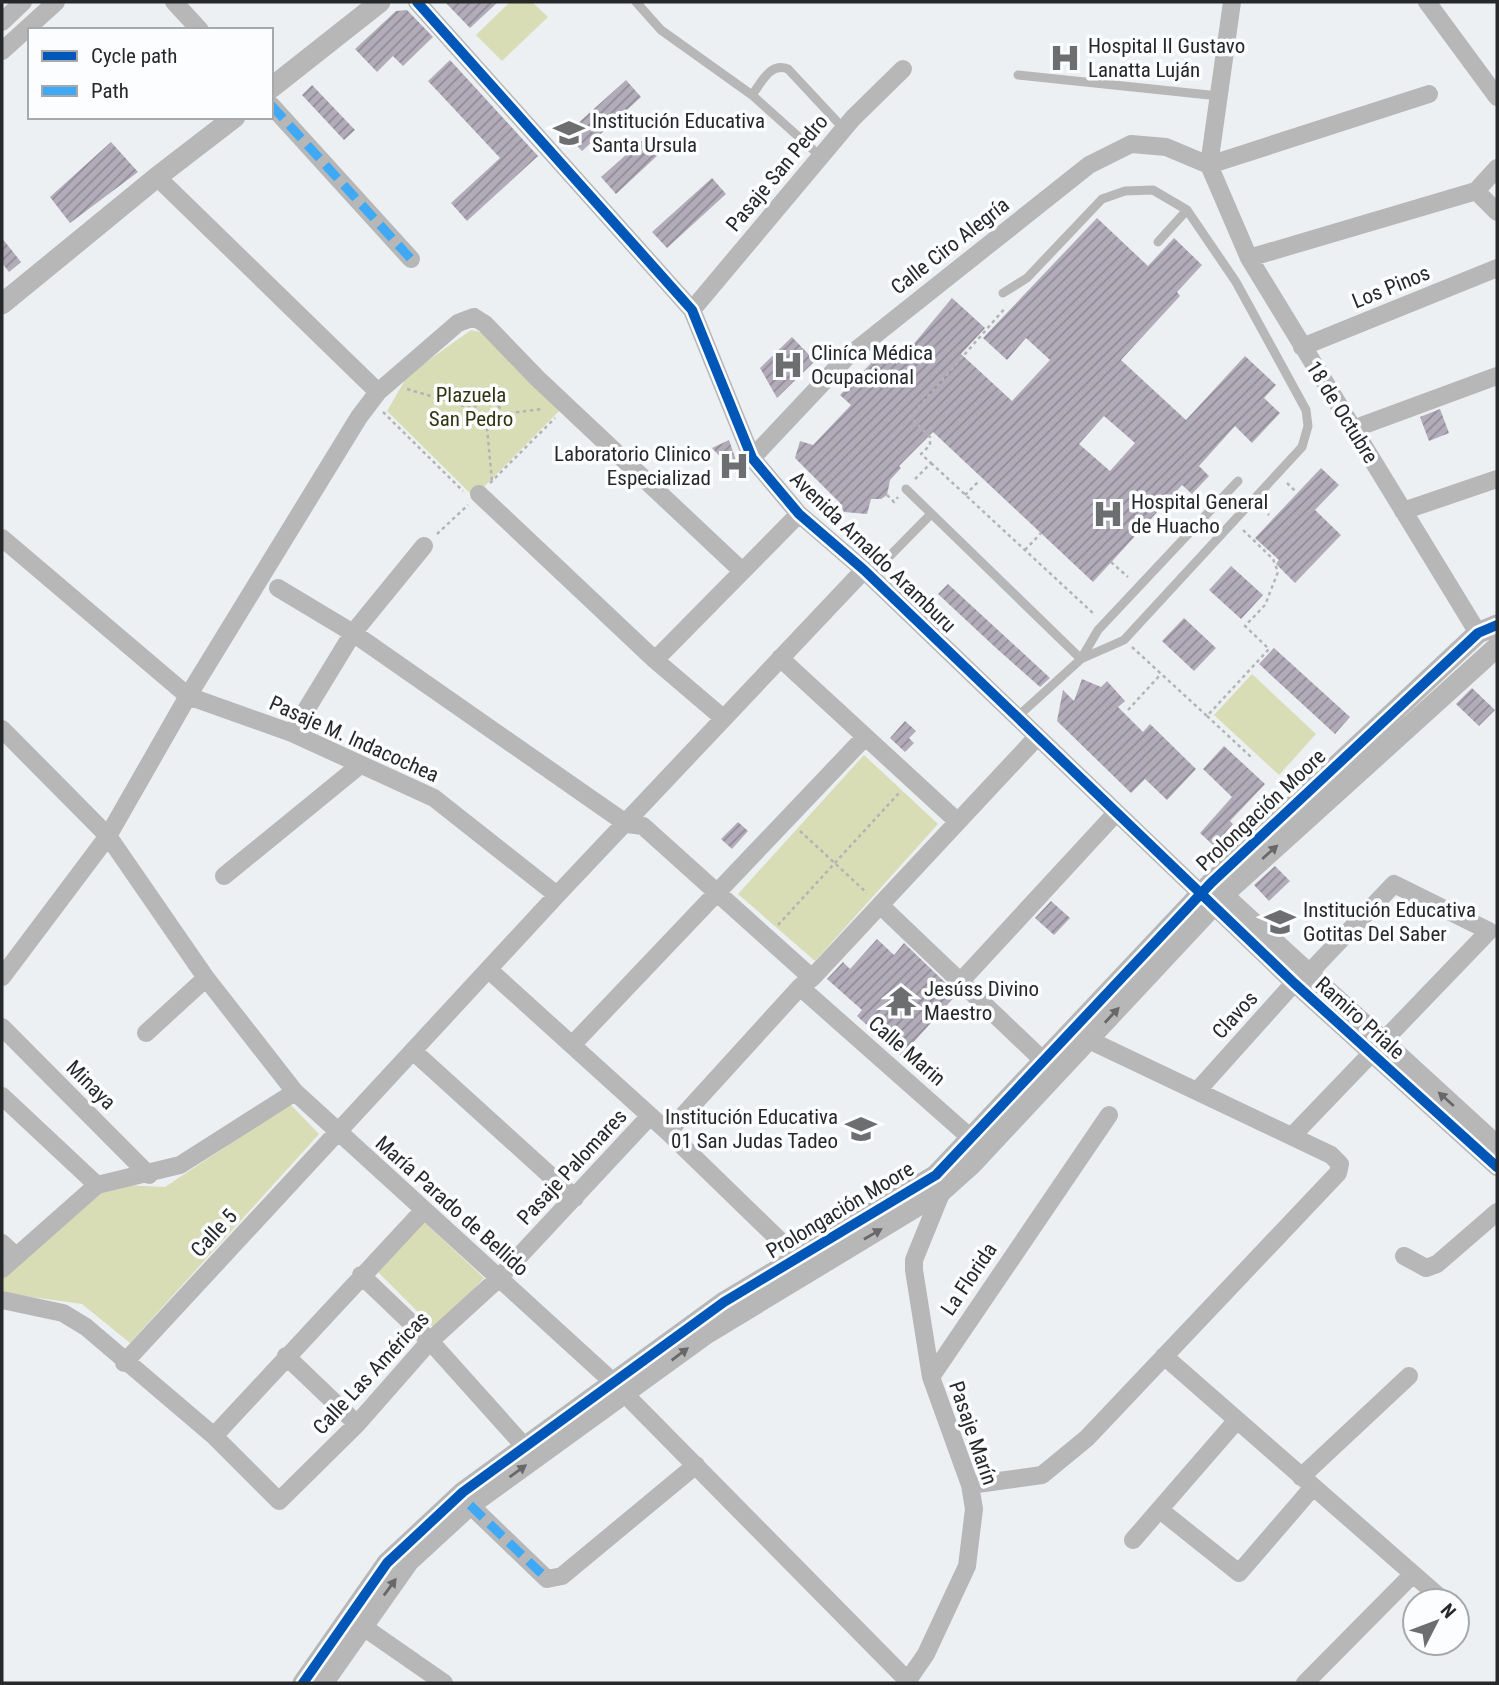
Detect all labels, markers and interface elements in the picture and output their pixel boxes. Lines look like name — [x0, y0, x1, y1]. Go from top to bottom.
legend — [28, 28, 273, 119]
place label: Hospital II Gustavo Lanatta Luján — [1088, 34, 1245, 82]
hospital icon: Hospital II Gustavo Lanatta Luján — [1048, 41, 1082, 75]
text: Cycle path — [91, 44, 177, 68]
text: Path — [91, 79, 129, 103]
place label: Institución Educativa Santa Ursula — [592, 109, 765, 157]
street label: Pasaje San Pedro — [721, 110, 833, 236]
school or university icon: Institución Educativa Santa Ursula — [552, 116, 586, 150]
street label: Calle Ciro Alegría — [886, 193, 1014, 299]
street label: Los Pinos — [1349, 261, 1433, 313]
place label: Cliníca Médica Ocupacional — [811, 341, 933, 389]
hospital icon: Cliníca Médica Ocupacional — [771, 348, 805, 382]
street label: 18 de Octubre — [1301, 357, 1383, 468]
park label: Plazuela San Pedro — [429, 383, 513, 431]
place label: Laboratorio Clinico Especializad — [554, 442, 711, 490]
hospital icon: Laboratorio Clinico Especializad — [717, 449, 751, 483]
street label: Avenida Arnaldo Aramburu — [785, 467, 961, 637]
place label: Hospital General de Huacho — [1131, 490, 1268, 538]
hospital icon: Hospital General de Huacho — [1091, 497, 1125, 531]
street label: Pasaje M. Indacochea — [266, 691, 442, 787]
street label: Prolongación Moore — [1192, 744, 1330, 876]
one-way arrow — [1261, 844, 1279, 860]
place label: Institución Educativa Gotitas Del Saber — [1303, 898, 1476, 946]
school or university icon: Institución Educativa Gotitas Del Saber — [1263, 905, 1297, 939]
street label: Ramiro Priale — [1311, 972, 1409, 1064]
place label: Jesúss Divino Maestro — [924, 977, 1039, 1025]
temple icon: Jesúss Divino Maestro — [884, 984, 918, 1018]
street label: Clavos — [1207, 986, 1263, 1044]
one-way arrow — [1103, 1007, 1119, 1024]
street label: Calle Marin — [864, 1011, 950, 1091]
street label: Minaya — [62, 1056, 120, 1114]
one-way arrow — [1438, 1092, 1455, 1107]
street label: Pasaje Palomares — [512, 1104, 632, 1230]
place label: Institución Educativa 01 San Judas Tadeo — [665, 1105, 838, 1153]
school or university icon: Institución Educativa 01 San Judas Tadeo — [844, 1112, 878, 1146]
street label: María Parado de Bellido — [371, 1131, 533, 1281]
street label: Prolongación Moore — [762, 1157, 918, 1263]
street label: Calle 5 — [186, 1204, 242, 1262]
one-way arrow — [864, 1228, 883, 1240]
street label: La Florida — [936, 1238, 1002, 1320]
street label: Calle Las Américas — [308, 1307, 434, 1439]
one-way arrow — [671, 1346, 689, 1361]
street label: Pasaje Marín — [944, 1378, 1002, 1488]
one-way arrow — [509, 1464, 527, 1478]
one-way arrow — [383, 1578, 397, 1596]
north arrow — [1401, 1587, 1471, 1657]
text: N — [1436, 1599, 1461, 1623]

